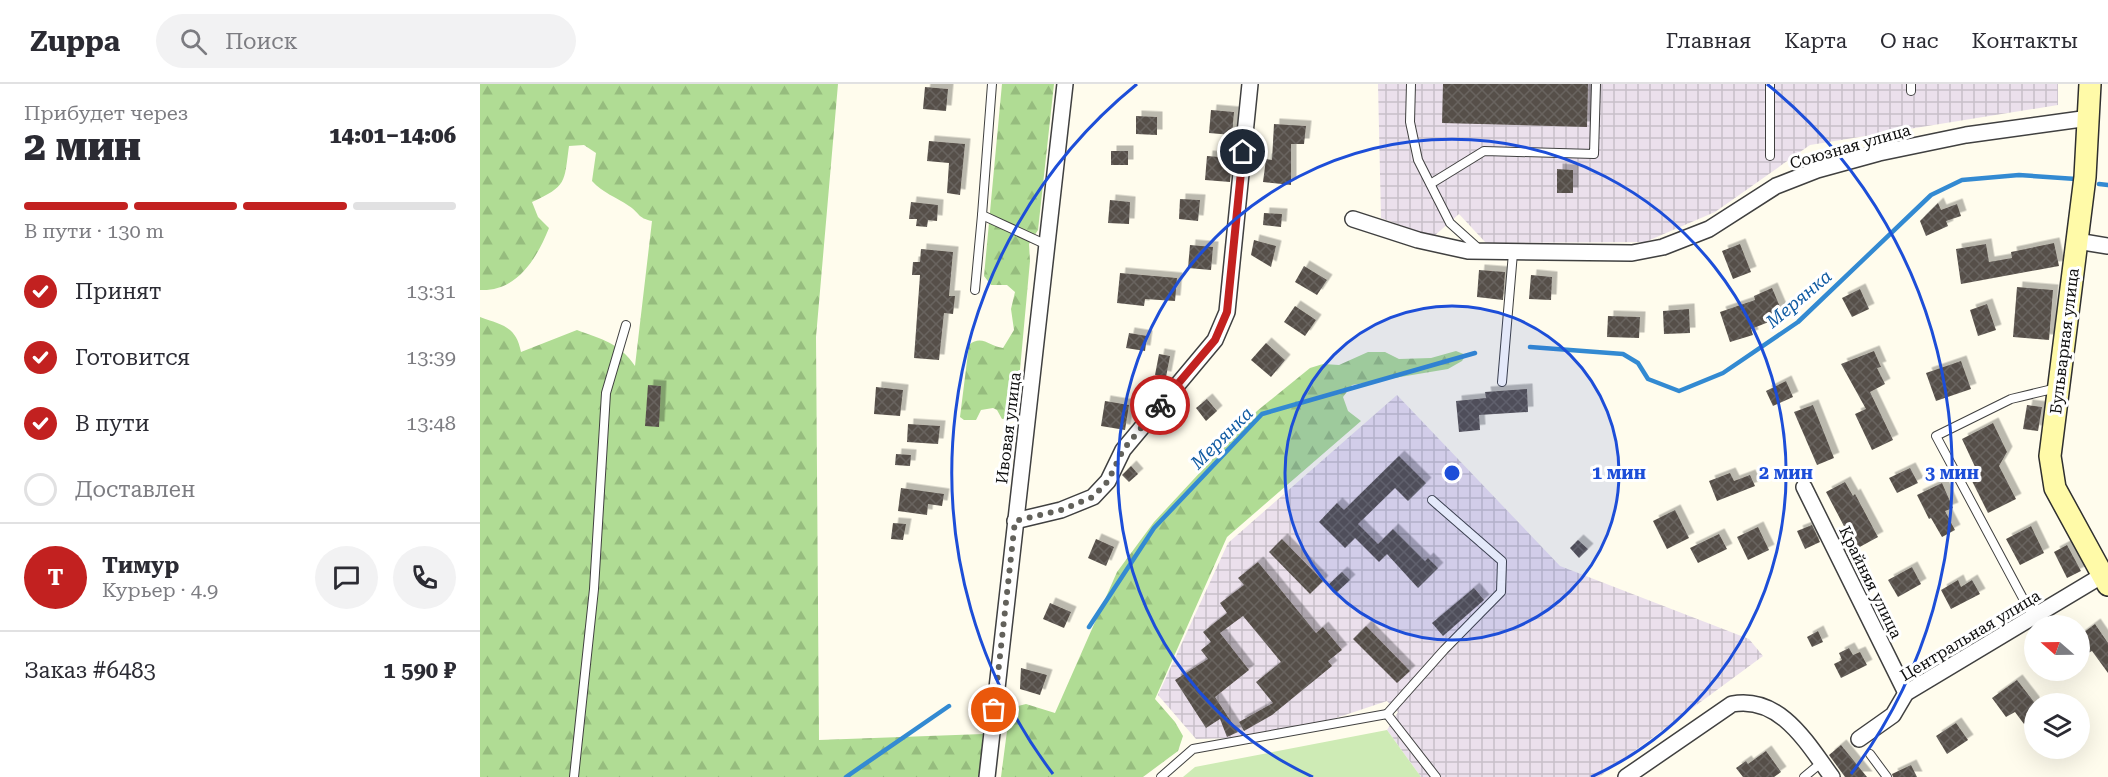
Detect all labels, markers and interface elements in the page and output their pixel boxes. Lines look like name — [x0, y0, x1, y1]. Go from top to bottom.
search box — [156, 14, 576, 68]
text: Zuppa — [30, 25, 120, 58]
icon: search — [177, 25, 210, 58]
text: Поиск — [225, 29, 298, 54]
text: Главная — [1666, 29, 1751, 53]
text: Карта — [1784, 29, 1847, 53]
text: О нас — [1880, 29, 1939, 53]
text: Контакты — [1972, 29, 2078, 53]
text: Прибудет через — [24, 101, 188, 125]
street label: Союзная улица — [1788, 120, 1913, 173]
text: 14:01–14:06 — [329, 123, 456, 148]
text: 2 мин — [24, 124, 141, 170]
pin — [1217, 126, 1268, 177]
icon: home — [1226, 135, 1259, 168]
text: В пути · 130 m — [24, 219, 164, 243]
water label: Мерянка — [1761, 265, 1836, 333]
street label: Бульварная улица — [2046, 267, 2083, 415]
icon: check — [24, 275, 57, 308]
text: Принят — [75, 279, 162, 304]
text: 13:31 — [406, 279, 456, 303]
icon: check — [24, 341, 57, 374]
text: Готовится — [75, 345, 190, 370]
text: 13:39 — [406, 345, 456, 369]
street label: Ивовая улица — [992, 371, 1025, 485]
courier — [1130, 375, 1190, 435]
icon: bike — [1144, 389, 1177, 422]
water label: Мерянка — [1186, 402, 1257, 474]
icon: check — [24, 407, 57, 440]
text: В пути — [75, 411, 150, 436]
text: 13:48 — [406, 411, 456, 435]
text: 1 мин — [1592, 462, 1646, 483]
text: 2 мин — [1759, 462, 1813, 483]
text: 3 мин — [1925, 462, 1979, 483]
centre of rings — [1442, 463, 1462, 483]
text: Доставлен — [75, 477, 195, 502]
street label: Крайняя улица — [1835, 523, 1906, 642]
button: chat — [315, 546, 378, 609]
button: phone — [393, 546, 456, 609]
text: Тимур — [102, 553, 179, 578]
text: Т — [48, 565, 63, 590]
text: Курьер · 4.9 — [102, 578, 218, 602]
street label: Центральная улица — [1897, 586, 2044, 685]
north arrow — [2024, 615, 2090, 681]
map controls — [2024, 615, 2090, 759]
text: Заказ #6483 — [24, 658, 156, 683]
text: 1 590 ₽ — [383, 658, 456, 683]
pin — [968, 684, 1019, 735]
icon: bag — [977, 693, 1010, 726]
button: layers — [2024, 693, 2090, 759]

